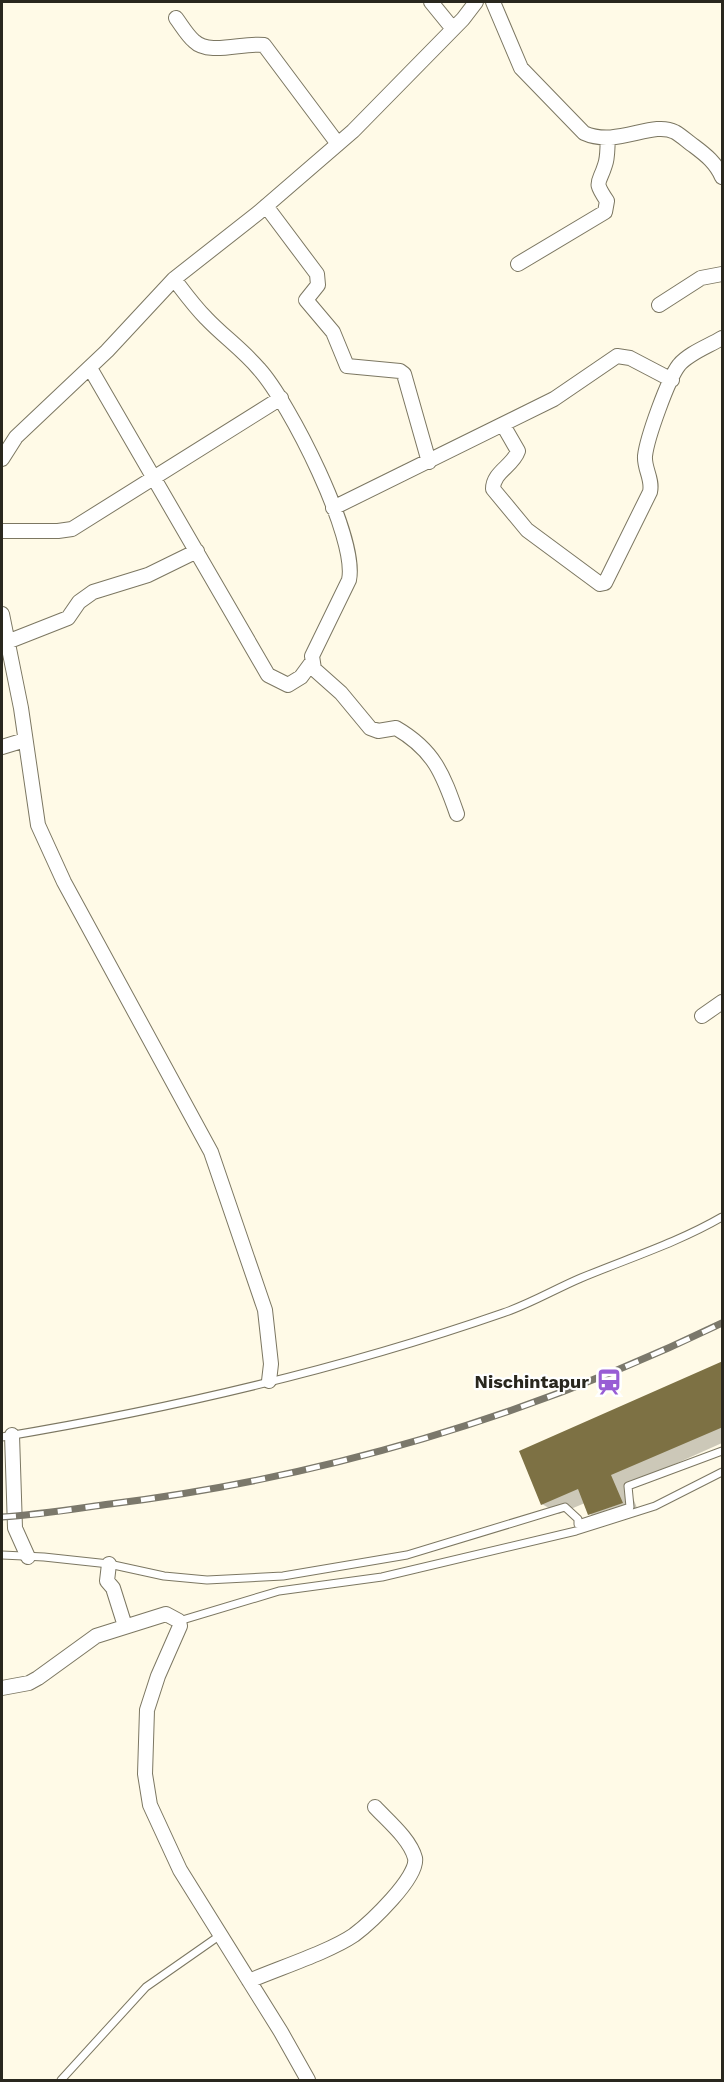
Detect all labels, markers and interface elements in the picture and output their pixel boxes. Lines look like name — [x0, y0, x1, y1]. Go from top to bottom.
station icon: Nischintapur — [594, 1367, 624, 1397]
place label: Nischintapur — [475, 1371, 589, 1392]

